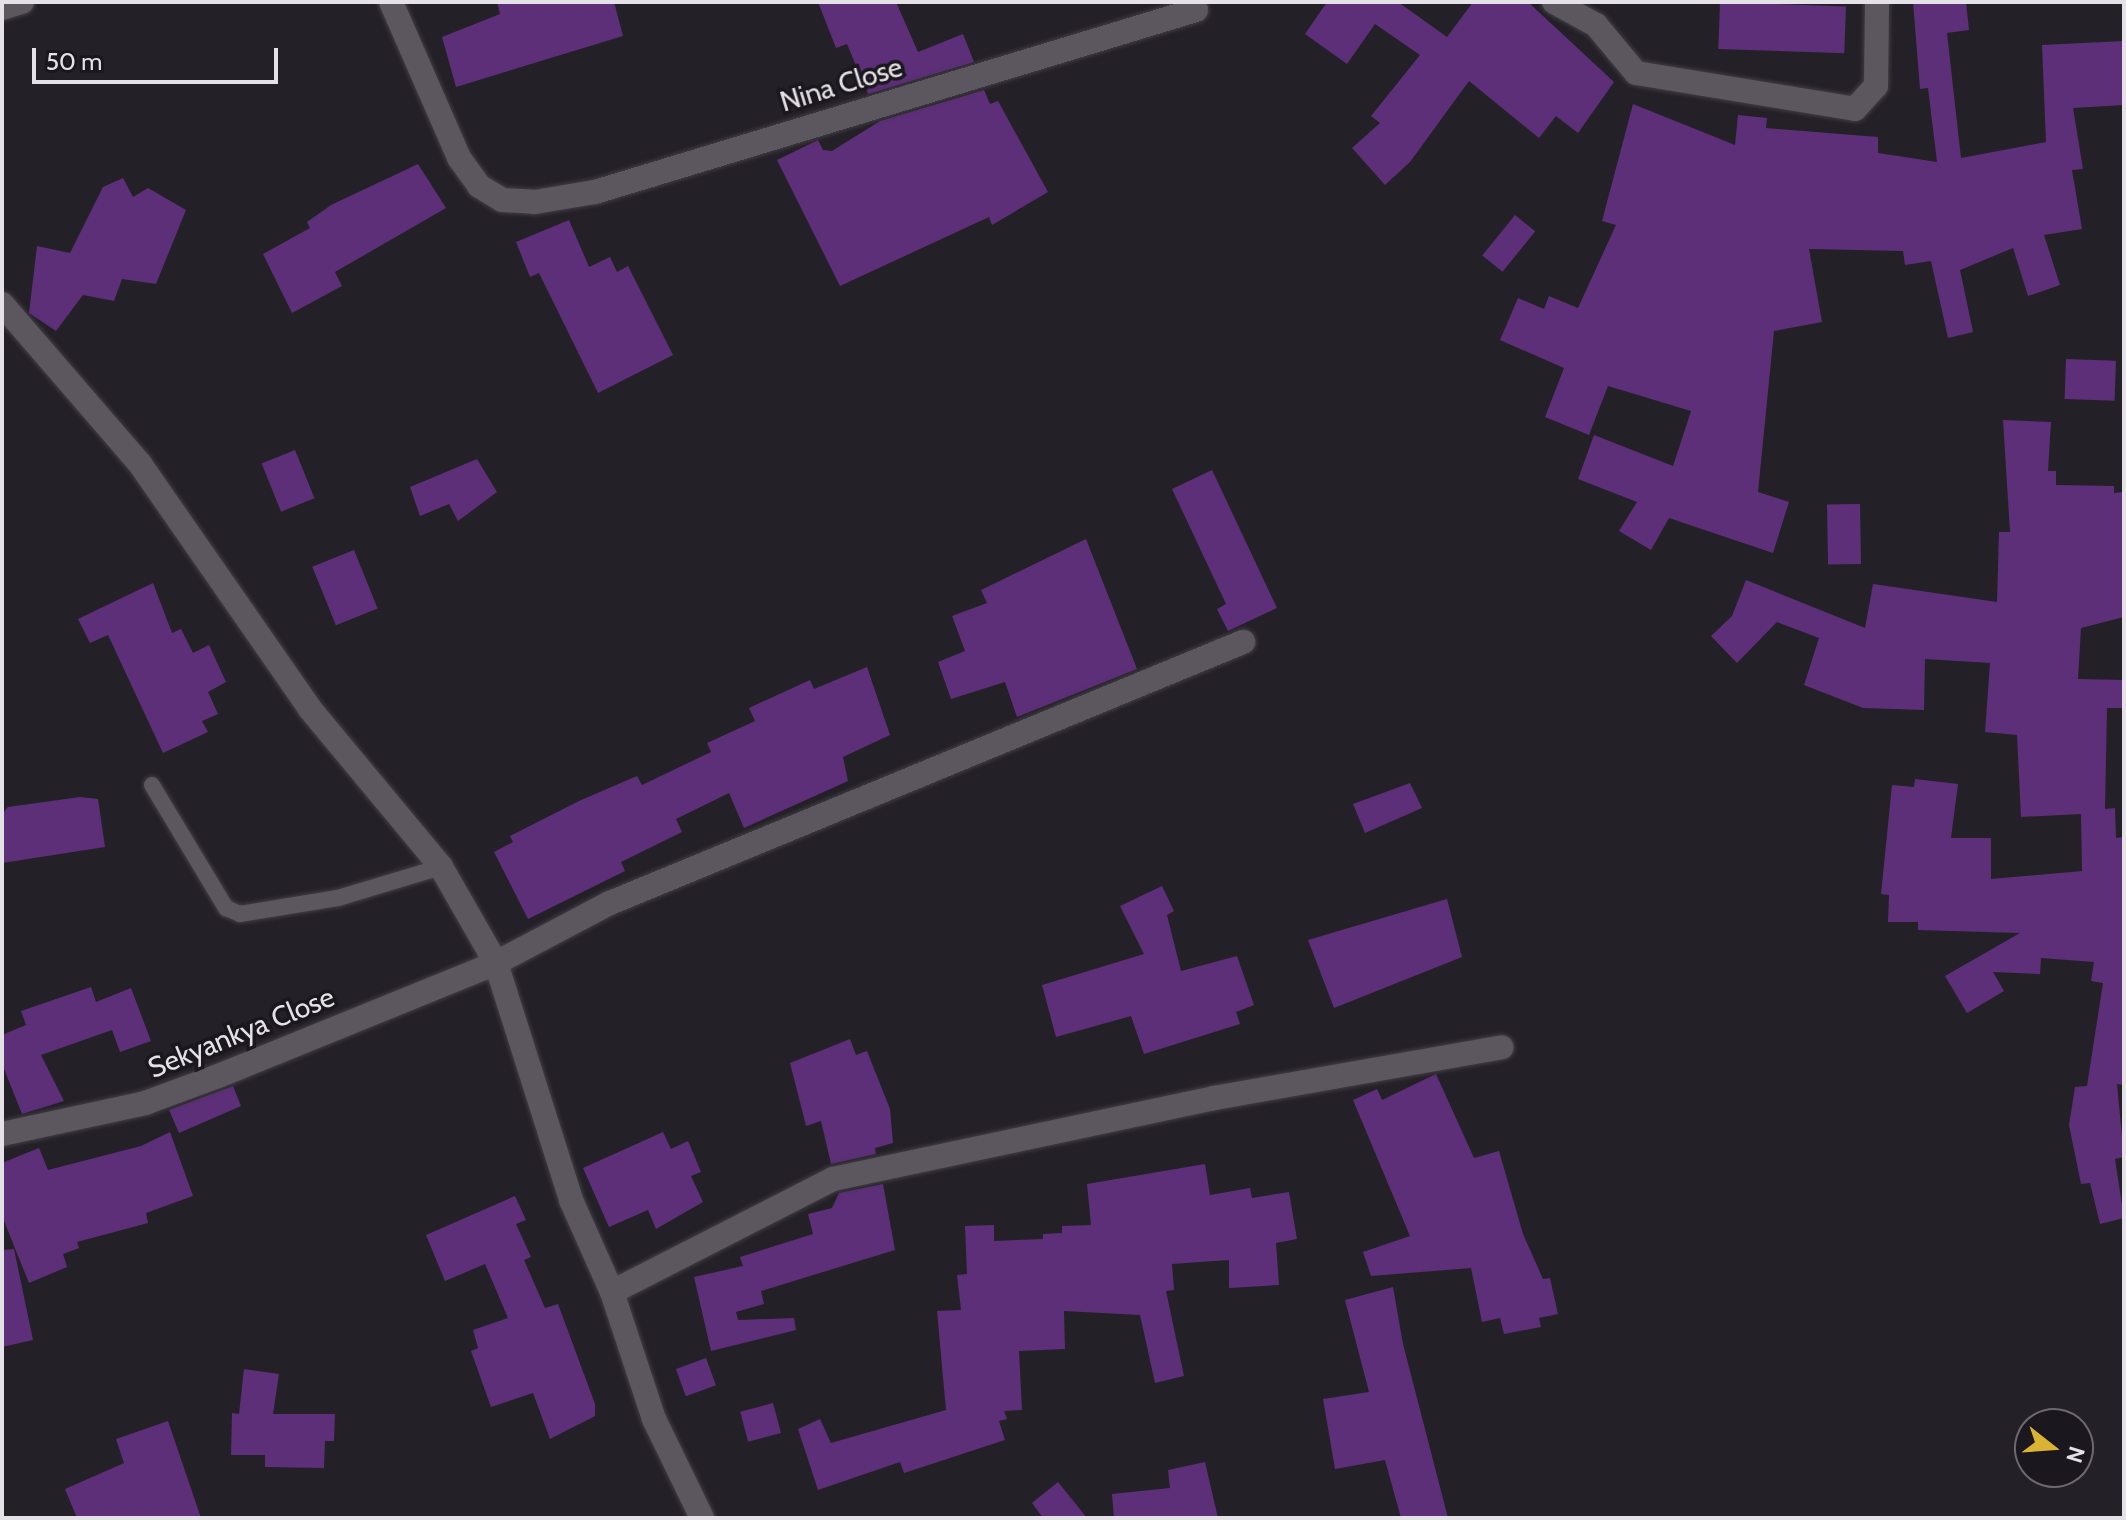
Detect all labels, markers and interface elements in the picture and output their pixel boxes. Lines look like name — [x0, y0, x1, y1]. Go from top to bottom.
scale bar — [36, 32, 282, 82]
text: 50 m — [46, 47, 102, 76]
street label: Nina Close — [776, 50, 906, 118]
street label: Sekyankya Close — [143, 979, 339, 1085]
north arrow — [2014, 1408, 2094, 1488]
text: N — [2060, 1443, 2091, 1466]

